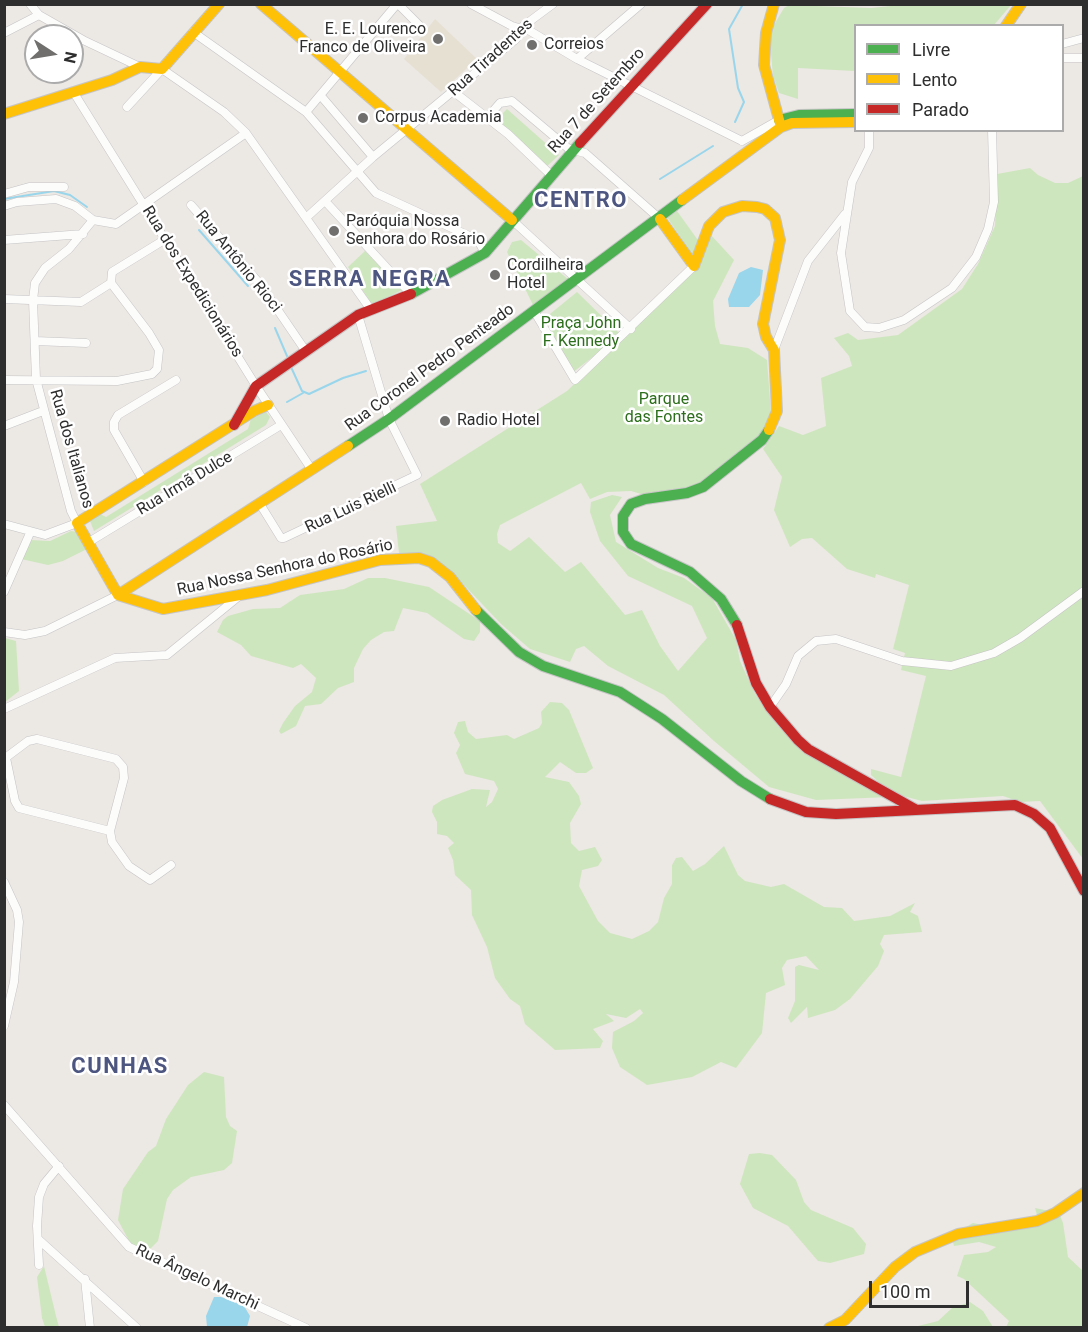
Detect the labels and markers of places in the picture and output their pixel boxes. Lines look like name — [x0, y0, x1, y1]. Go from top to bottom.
place label: E. E. Lourenco Franco de Oliveira — [299, 20, 426, 58]
marker: E. E. Lourenco Franco de Oliveira — [431, 32, 445, 46]
place label: Correios — [544, 35, 604, 55]
marker: Correios — [525, 38, 539, 52]
place label: Corpus Academia — [375, 108, 502, 128]
marker: Corpus Academia — [356, 111, 370, 125]
place label: Paróquia Nossa Senhora do Rosário — [346, 212, 485, 250]
marker: Paróquia Nossa Senhora do Rosário — [327, 224, 341, 238]
place label: Cordilheira Hotel — [507, 256, 584, 294]
marker: Cordilheira Hotel — [488, 268, 502, 282]
place label: Radio Hotel — [457, 411, 540, 431]
marker: Radio Hotel — [438, 414, 452, 428]

